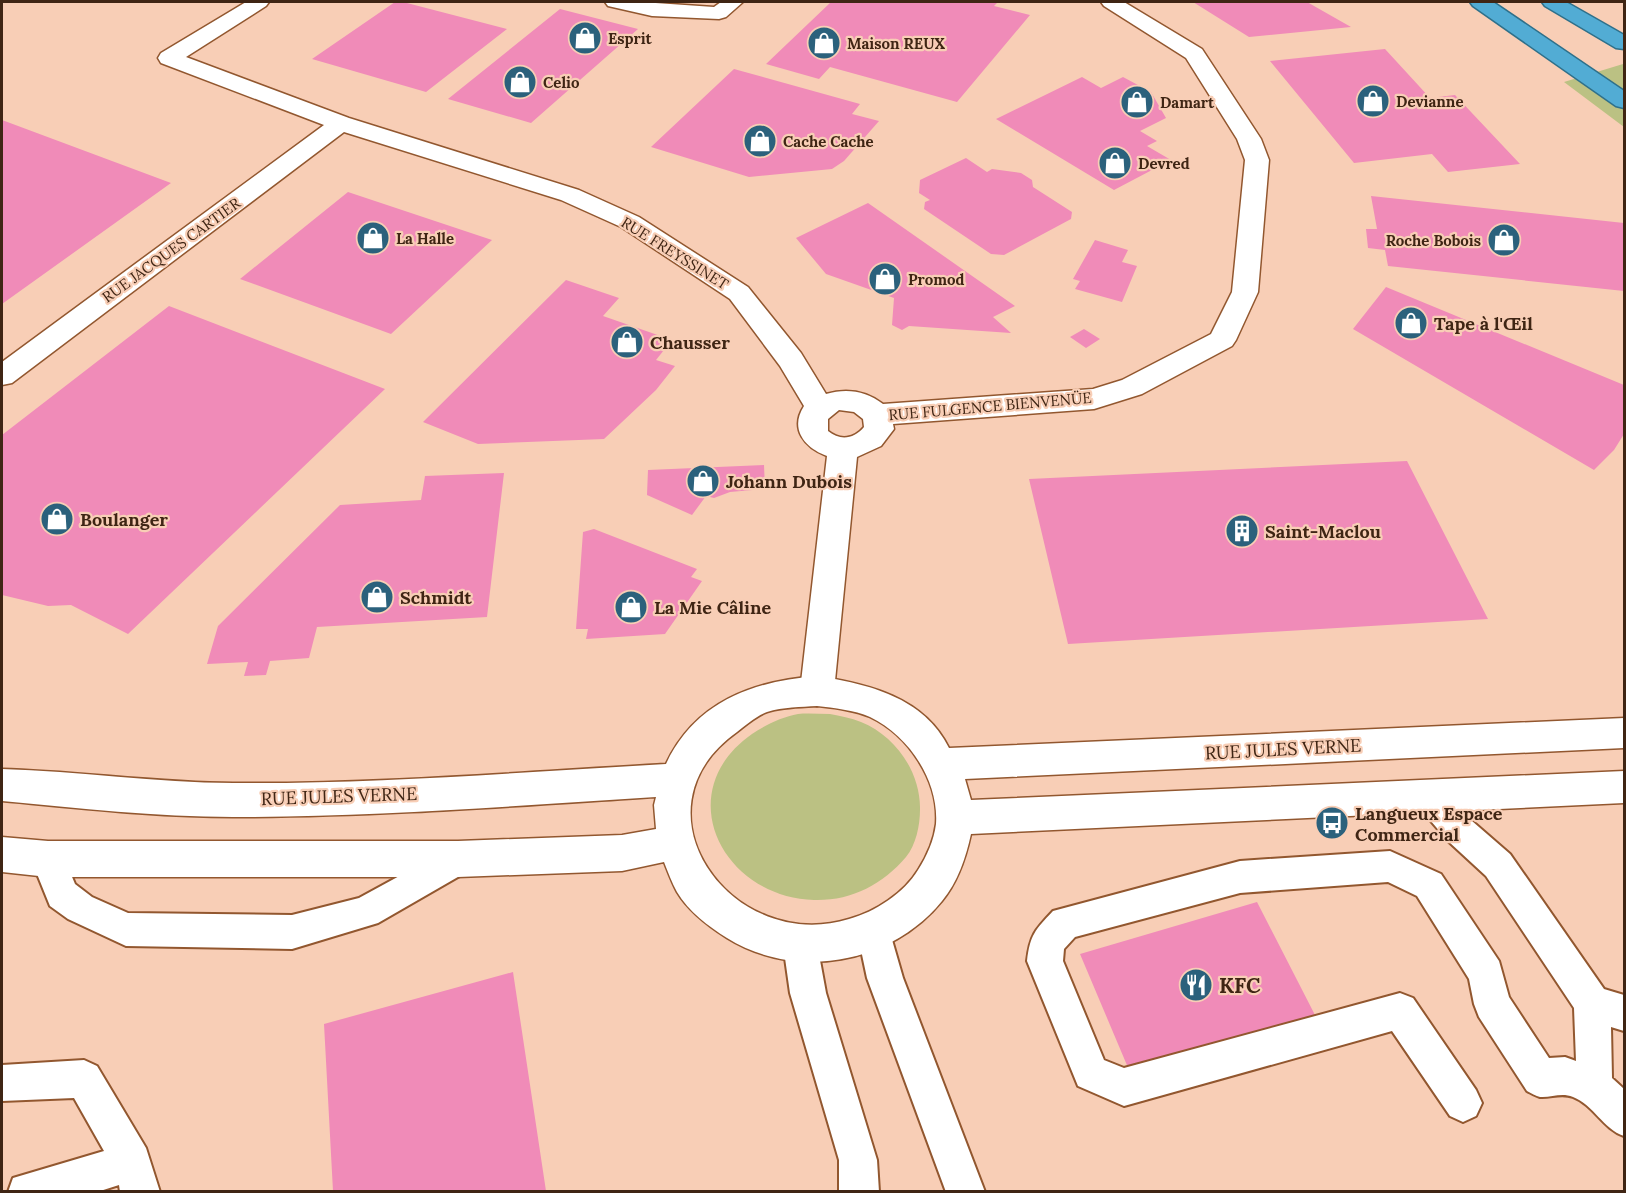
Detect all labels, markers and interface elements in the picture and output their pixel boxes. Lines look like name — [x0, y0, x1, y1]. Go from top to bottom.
shop icon: Esprit — [567, 20, 603, 56]
shop icon: Maison REUX — [806, 25, 842, 61]
place label: Esprit — [608, 29, 653, 48]
place label: Maison REUX — [847, 34, 946, 53]
shop icon: Celio — [502, 64, 538, 100]
place label: Celio — [543, 73, 580, 92]
shop icon: Devianne — [1355, 83, 1391, 119]
shop icon: Damart — [1119, 84, 1155, 120]
place label: Devianne — [1396, 92, 1464, 111]
place label: Damart — [1160, 93, 1215, 112]
shop icon: Cache Cache — [742, 123, 778, 159]
place label: Cache Cache — [783, 132, 874, 151]
shop icon: Devred — [1097, 145, 1133, 181]
place label: Devred — [1138, 154, 1190, 173]
street label: RUE JACQUES CARTIER — [98, 193, 244, 307]
street label: RUE FREYSSINET — [618, 212, 732, 294]
shop icon: La Halle — [355, 220, 391, 256]
shop icon: Roche Bobois — [1486, 222, 1522, 258]
place label: La Halle — [396, 229, 454, 248]
place label: Roche Bobois — [1386, 231, 1481, 250]
shop icon: Promod — [867, 261, 903, 297]
place label: Promod — [908, 270, 964, 289]
shop icon: Tape à l'Œil — [1393, 305, 1429, 341]
place label: Tape à l'Œil — [1434, 312, 1533, 335]
shop icon: Chausser — [609, 324, 645, 360]
place label: Chausser — [650, 331, 730, 354]
street label: RUE FULGENCE BIENVENÜE — [888, 388, 1092, 424]
shop icon: Johann Dubois — [685, 463, 721, 499]
place label: Johann Dubois — [726, 470, 852, 493]
shop icon: Boulanger — [39, 501, 75, 537]
place label: Boulanger — [80, 508, 168, 531]
building icon: Saint-Maclou — [1224, 513, 1260, 549]
place label: Saint-Maclou — [1265, 520, 1381, 543]
shop icon: Schmidt — [359, 579, 395, 615]
place label: Schmidt — [400, 586, 472, 609]
shop icon: La Mie Câline — [613, 589, 649, 625]
place label: La Mie Câline — [654, 596, 771, 619]
street label: RUE JULES VERNE — [1204, 733, 1362, 765]
street label: RUE JULES VERNE — [260, 782, 418, 810]
place label: Langueux Espace Commercial — [1355, 802, 1503, 846]
bus stop icon: Langueux Espace Commercial — [1314, 805, 1350, 841]
restaurant icon: KFC — [1178, 967, 1214, 1003]
place label: KFC — [1219, 972, 1261, 999]

